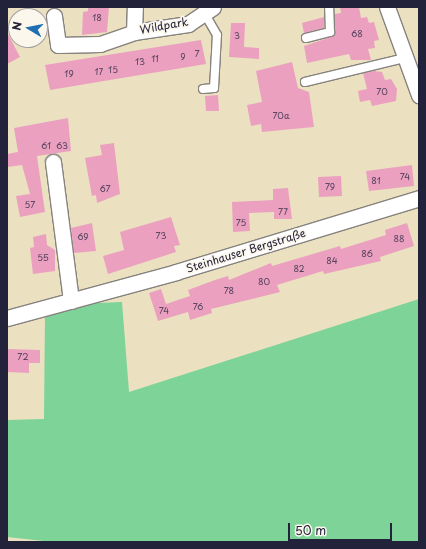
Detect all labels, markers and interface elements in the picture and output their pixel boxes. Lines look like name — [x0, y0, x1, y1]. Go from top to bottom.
north arrow — [8, 8, 48, 48]
house number: 18 — [92, 12, 102, 22]
street label: Wildpark — [139, 15, 189, 37]
text: N — [8, 20, 26, 32]
house number: 68 — [351, 28, 363, 38]
house number: 3 — [234, 30, 240, 40]
house number: 7 — [194, 48, 200, 58]
house number: 9 — [180, 51, 186, 61]
house number: 11 — [151, 53, 159, 63]
house number: 13 — [135, 56, 145, 66]
house number: 15 — [108, 64, 118, 74]
house number: 17 — [95, 66, 103, 76]
house number: 19 — [64, 68, 74, 78]
house number: 70 — [376, 86, 388, 96]
house number: 70a — [272, 110, 290, 120]
house number: 61 — [41, 140, 51, 150]
house number: 63 — [56, 140, 68, 150]
house number: 74 — [400, 171, 410, 181]
house number: 81 — [371, 175, 381, 185]
house number: 79 — [325, 181, 335, 191]
house number: 67 — [99, 183, 111, 193]
house number: 57 — [25, 199, 35, 209]
house number: 77 — [278, 206, 288, 216]
house number: 75 — [236, 217, 246, 227]
street label: Steinhauser Bergstraße — [185, 226, 307, 276]
house number: 73 — [156, 230, 166, 240]
house number: 69 — [77, 231, 89, 241]
house number: 88 — [393, 233, 405, 243]
house number: 86 — [361, 248, 373, 258]
house number: 55 — [37, 252, 49, 262]
house number: 84 — [326, 255, 338, 265]
house number: 82 — [293, 263, 305, 273]
house number: 80 — [258, 276, 270, 286]
house number: 78 — [224, 285, 234, 295]
house number: 76 — [193, 301, 203, 311]
house number: 74 — [159, 305, 169, 315]
house number: 72 — [17, 351, 29, 361]
scale bar — [290, 515, 394, 541]
text: 50 m — [295, 521, 326, 539]

